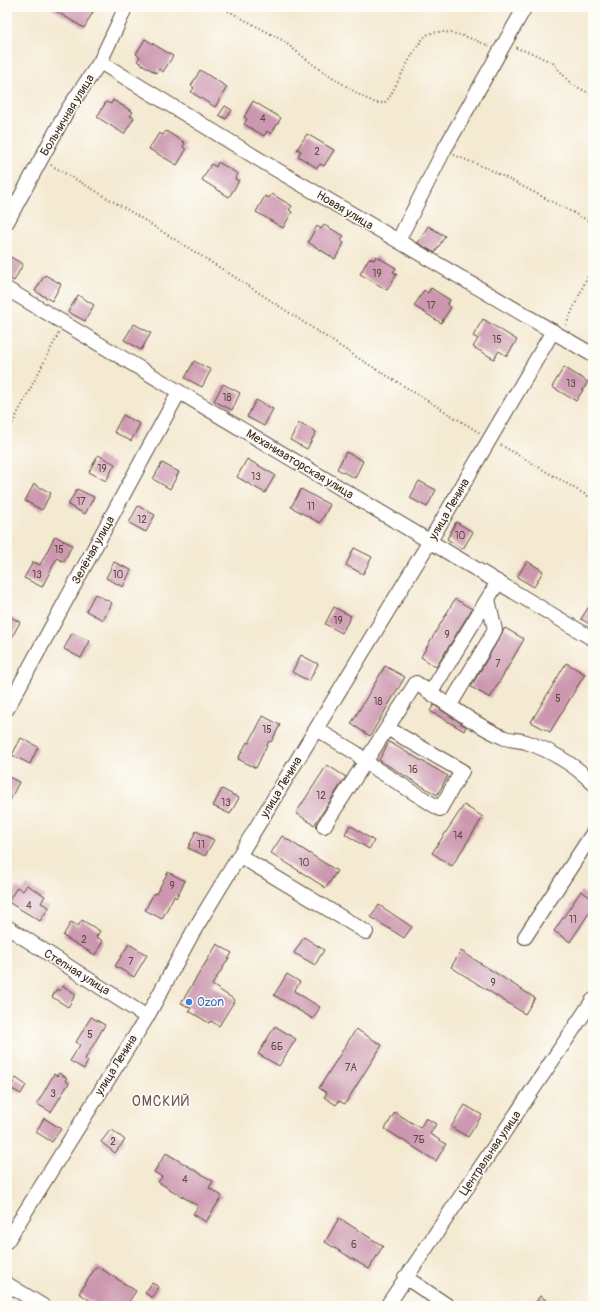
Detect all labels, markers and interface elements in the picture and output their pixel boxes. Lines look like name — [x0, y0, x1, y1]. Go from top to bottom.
street label: Больничная улица — [37, 71, 98, 159]
house number: 4 — [260, 113, 266, 125]
house number: 2 — [314, 146, 320, 158]
street label: Новая улица — [314, 188, 376, 233]
house number: 19 — [372, 268, 382, 280]
house number: 17 — [426, 300, 436, 312]
house number: 15 — [492, 334, 502, 346]
house number: 13 — [566, 378, 576, 390]
house number: 18 — [223, 392, 231, 404]
street label: Механизаторская улица — [243, 426, 357, 503]
house number: 19 — [97, 463, 107, 475]
house number: 13 — [251, 471, 261, 483]
street label: улица Ленина — [425, 475, 473, 544]
house number: 17 — [76, 496, 86, 508]
house number: 11 — [307, 501, 315, 513]
street label: Зелёная улица — [69, 513, 119, 587]
house number: 12 — [137, 514, 147, 526]
house number: 10 — [455, 530, 466, 542]
house number: 15 — [54, 544, 64, 556]
house number: 13 — [32, 569, 42, 581]
house number: 10 — [113, 569, 124, 581]
house number: 19 — [333, 615, 343, 627]
house number: 9 — [444, 629, 450, 641]
house number: 7 — [495, 658, 501, 670]
house number: 5 — [555, 693, 561, 705]
house number: 18 — [374, 696, 382, 708]
house number: 15 — [262, 724, 272, 736]
street label: улица Ленина — [257, 754, 306, 821]
house number: 16 — [408, 764, 418, 776]
house number: 12 — [316, 790, 326, 802]
house number: 13 — [221, 797, 231, 809]
house number: 14 — [453, 830, 463, 842]
house number: 11 — [197, 839, 205, 851]
house number: 10 — [299, 857, 310, 869]
house number: 9 — [169, 880, 175, 892]
house number: 4 — [26, 900, 32, 912]
house number: 11 — [569, 914, 577, 926]
house number: 2 — [81, 934, 87, 946]
street label: Степная улица — [41, 946, 113, 999]
house number: 7 — [128, 956, 134, 968]
house number: 9 — [490, 977, 496, 989]
place label: Ozon — [197, 995, 224, 1010]
marker: Ozon — [184, 997, 194, 1007]
house number: 5 — [87, 1029, 93, 1041]
street label: улица Ленина — [91, 1032, 141, 1099]
house number: 6Б — [271, 1041, 283, 1053]
house number: 7А — [345, 1062, 357, 1074]
house number: 3 — [50, 1088, 56, 1100]
district label: ОМСКИЙ — [132, 1093, 190, 1110]
street label: Центральная улица — [456, 1108, 525, 1199]
house number: 7Б — [413, 1134, 425, 1146]
house number: 2 — [110, 1136, 116, 1148]
house number: 4 — [182, 1174, 188, 1186]
house number: 6 — [351, 1239, 357, 1251]

